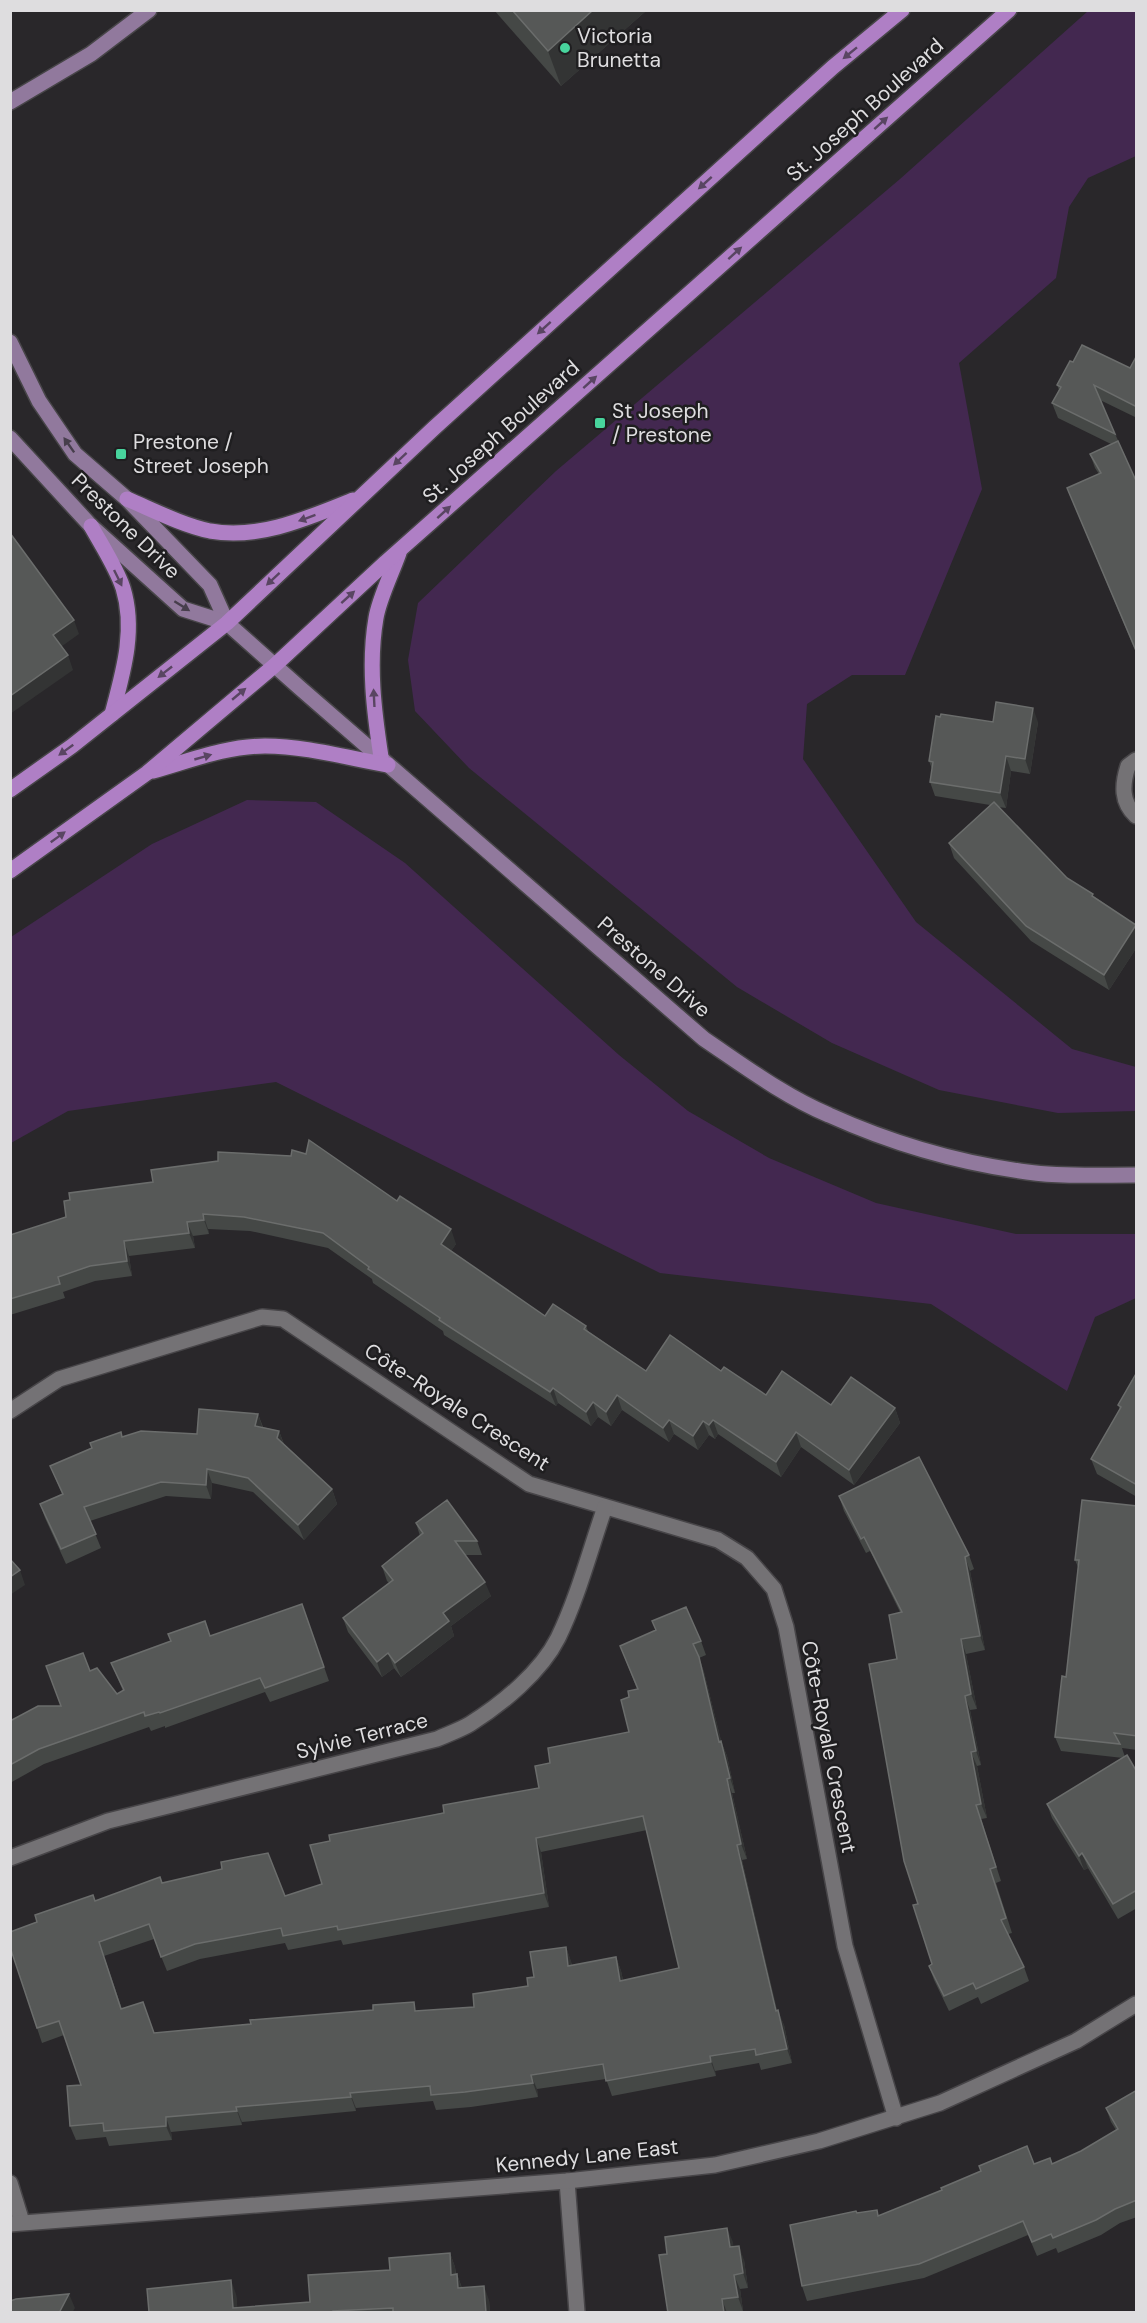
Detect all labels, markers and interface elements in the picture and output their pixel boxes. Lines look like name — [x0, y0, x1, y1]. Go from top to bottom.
place label: Victoria Brunetta — [577, 22, 661, 74]
street label: St. Joseph Boulevard — [780, 32, 950, 188]
marker: Victoria Brunetta — [558, 41, 572, 55]
one-way arrow — [842, 46, 858, 59]
one-way arrow — [873, 117, 888, 130]
one-way arrow — [698, 176, 713, 189]
one-way arrow — [728, 246, 743, 260]
one-way arrow — [537, 321, 552, 335]
street label: St. Joseph Boulevard — [416, 354, 586, 510]
one-way arrow — [582, 375, 597, 389]
place label: St Joseph / Prestone — [612, 397, 712, 449]
marker: St Joseph / Prestone — [593, 416, 607, 430]
place label: Prestone / Street Joseph — [133, 428, 269, 480]
one-way arrow — [63, 438, 75, 454]
marker: Prestone / Street Joseph — [114, 447, 128, 461]
one-way arrow — [394, 452, 408, 466]
street label: Prestone Drive — [65, 467, 187, 585]
one-way arrow — [436, 506, 451, 519]
one-way arrow — [298, 513, 316, 523]
one-way arrow — [113, 570, 122, 587]
one-way arrow — [266, 572, 280, 586]
one-way arrow — [340, 591, 355, 604]
one-way arrow — [174, 600, 191, 611]
one-way arrow — [157, 666, 173, 679]
one-way arrow — [232, 689, 247, 701]
one-way arrow — [369, 689, 378, 708]
one-way arrow — [59, 744, 75, 756]
one-way arrow — [194, 752, 212, 761]
one-way arrow — [50, 832, 66, 843]
street label: Prestone Drive — [592, 910, 717, 1024]
street label: Côte-Royale Crescent — [359, 1337, 555, 1477]
street label: Côte-Royale Crescent — [795, 1639, 863, 1855]
street label: Sylvie Terrace — [293, 1706, 431, 1766]
street label: Kennedy Lane East — [494, 2132, 680, 2180]

